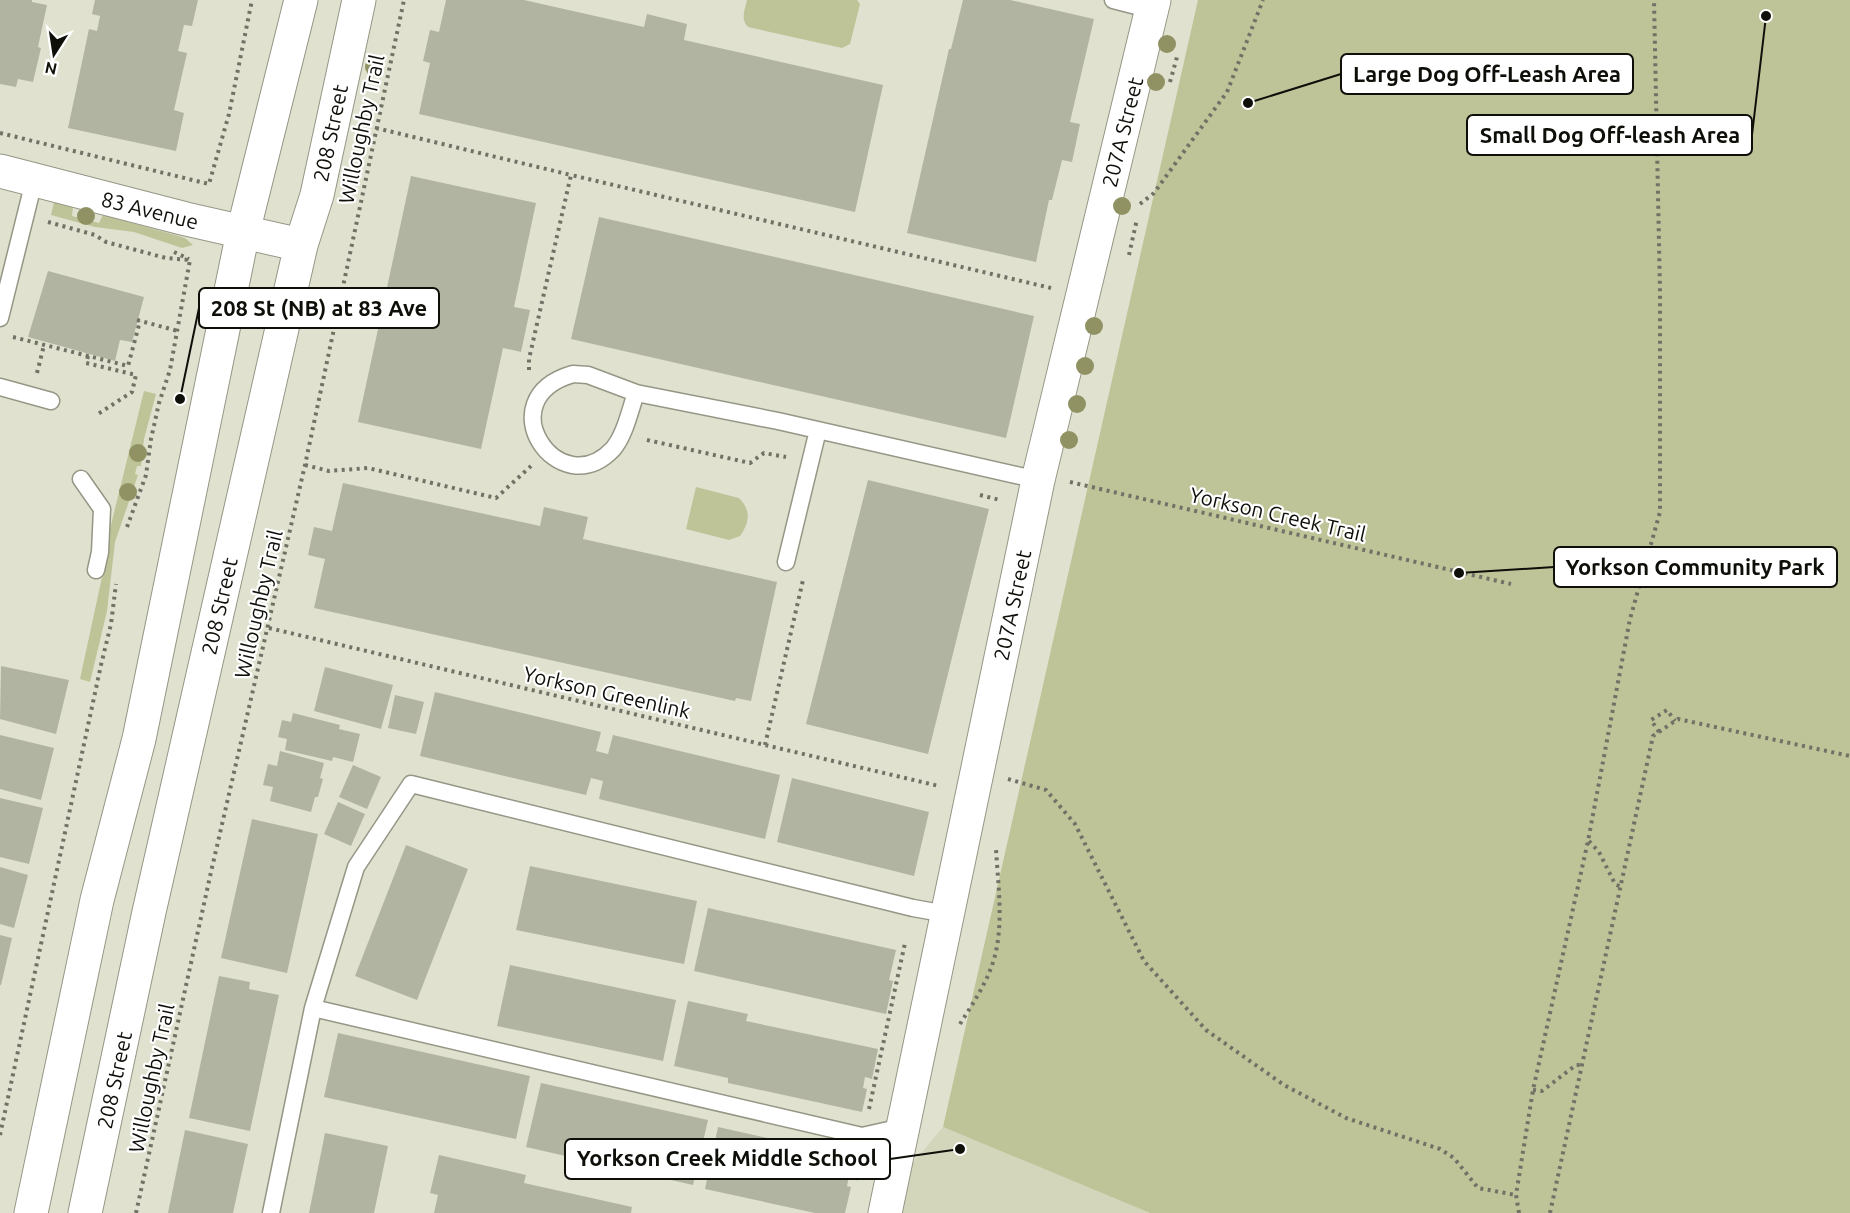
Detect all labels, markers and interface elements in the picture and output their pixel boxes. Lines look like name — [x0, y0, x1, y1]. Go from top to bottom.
north arrow — [24, 24, 84, 84]
street label: Willoughby Trail — [333, 52, 389, 206]
callout: Large Dog Off-Leash Area — [1341, 54, 1633, 94]
text: N — [43, 59, 59, 79]
text: Large Dog Off-Leash Area — [1353, 61, 1621, 86]
street label: 207A Street — [1097, 74, 1147, 190]
street label: 208 Street — [308, 82, 352, 184]
callout: Small Dog Off-leash Area — [1467, 115, 1752, 155]
text: Small Dog Off-leash Area — [1480, 122, 1740, 147]
street label: 83 Avenue — [99, 186, 201, 234]
callout: 208 St (NB) at 83 Ave — [199, 288, 439, 328]
text: 208 St (NB) at 83 Ave — [211, 295, 427, 321]
street label: Yorkson Creek Trail — [1188, 482, 1368, 546]
street label: Willoughby Trail — [229, 527, 287, 681]
street label: 207A Street — [989, 547, 1035, 663]
callout: Yorkson Community Park — [1554, 547, 1837, 587]
text: Yorkson Community Park — [1565, 554, 1825, 579]
street label: 208 Street — [196, 555, 242, 657]
street label: Yorkson Greenlink — [521, 661, 693, 723]
street label: Willoughby Trail — [123, 1001, 179, 1155]
street label: 208 Street — [92, 1029, 136, 1131]
callout: Yorkson Creek Middle School — [565, 1139, 890, 1179]
text: Yorkson Creek Middle School — [577, 1145, 878, 1170]

